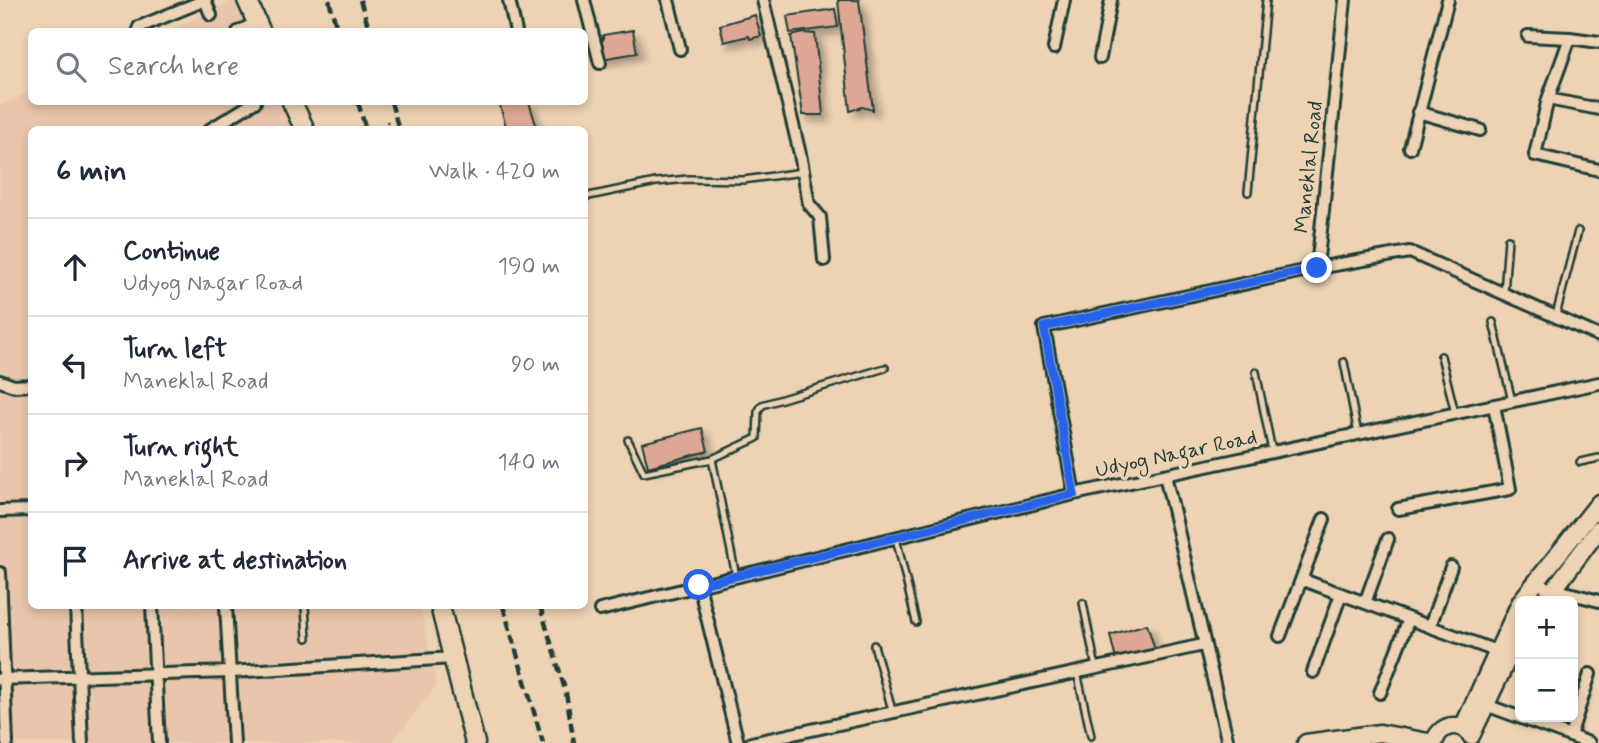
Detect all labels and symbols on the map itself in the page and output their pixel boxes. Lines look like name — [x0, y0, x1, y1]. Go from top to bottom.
street label: Maneklal Road — [1288, 100, 1330, 235]
route end — [1301, 252, 1332, 283]
street label: Udyog Nagar Road — [1093, 423, 1260, 487]
route start — [683, 569, 714, 600]

